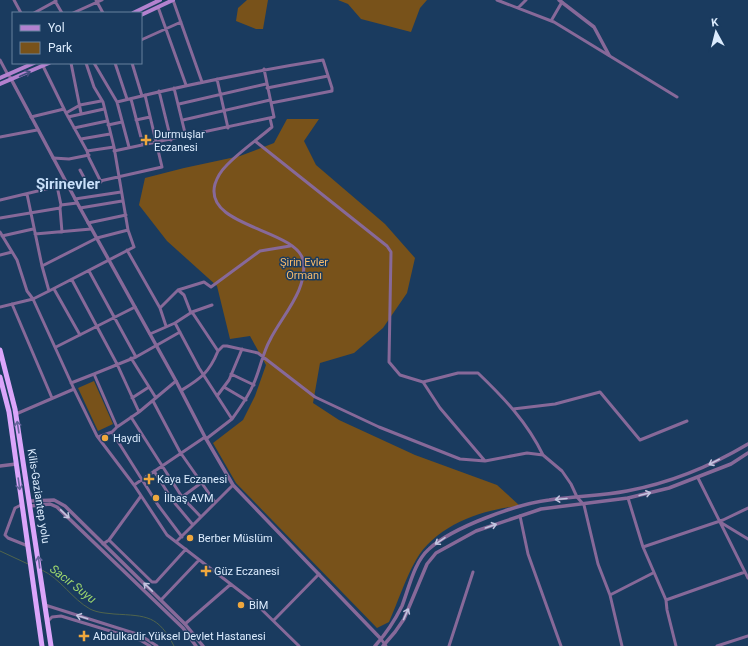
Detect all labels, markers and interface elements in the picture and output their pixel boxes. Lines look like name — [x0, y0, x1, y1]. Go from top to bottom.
legend — [12, 12, 142, 64]
north arrow — [696, 12, 736, 52]
text: K — [711, 16, 720, 29]
text: Yol — [48, 21, 65, 35]
text: Park — [48, 41, 73, 55]
one-way arrow — [18, 70, 30, 77]
place label: Durmuşlar Eczanesi — [154, 128, 205, 154]
marker: Durmuşlar Eczanesi — [141, 135, 151, 145]
district label: Şirinevler — [36, 175, 101, 193]
park label: Şirin Evler Ormanı — [280, 256, 328, 282]
one-way arrow — [14, 421, 22, 434]
place label: Haydi — [113, 432, 141, 445]
marker: Haydi — [100, 433, 110, 443]
street label: Kilis-Gaziantep yolu — [25, 448, 52, 544]
one-way arrow — [708, 459, 720, 466]
place label: Kaya Eczanesi — [157, 473, 227, 486]
marker: Kaya Eczanesi — [144, 474, 154, 484]
one-way arrow — [15, 478, 23, 491]
one-way arrow — [638, 490, 651, 498]
place label: İlbaş AVM — [164, 492, 214, 505]
marker: İlbaş AVM — [151, 493, 161, 503]
one-way arrow — [555, 495, 568, 502]
one-way arrow — [60, 510, 70, 519]
one-way arrow — [484, 521, 496, 529]
place label: Berber Müslüm — [198, 532, 273, 545]
marker: Berber Müslüm — [185, 533, 195, 543]
one-way arrow — [434, 537, 445, 545]
one-way arrow — [35, 556, 42, 569]
water label: Sacır Suyu — [47, 562, 99, 607]
place label: Güz Eczanesi — [214, 565, 279, 578]
marker: Güz Eczanesi — [201, 566, 211, 576]
one-way arrow — [143, 583, 153, 592]
place label: BİM — [249, 599, 268, 612]
marker: BİM — [236, 600, 246, 610]
one-way arrow — [402, 609, 410, 621]
one-way arrow — [76, 613, 89, 620]
marker: Abdulkadir Yüksel Devlet Hastanesi — [78, 630, 90, 642]
place label: Abdulkadir Yüksel Devlet Hastanesi — [93, 630, 266, 643]

